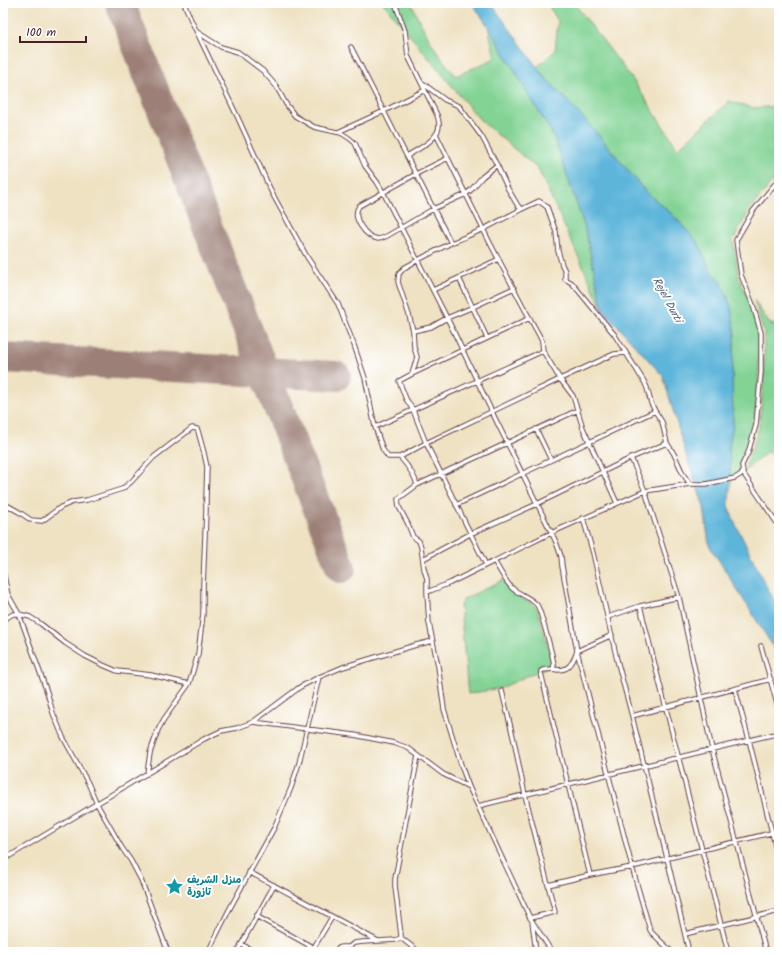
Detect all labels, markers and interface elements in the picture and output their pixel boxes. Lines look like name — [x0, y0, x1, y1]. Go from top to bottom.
scale bar — [20, 18, 86, 44]
text: 100 m — [26, 23, 57, 42]
water label: Rejel Durti — [648, 274, 688, 328]
place label: منزل الشريف تازورة — [187, 872, 242, 900]
place icon: منزل الشريف تازورة — [164, 876, 184, 896]

